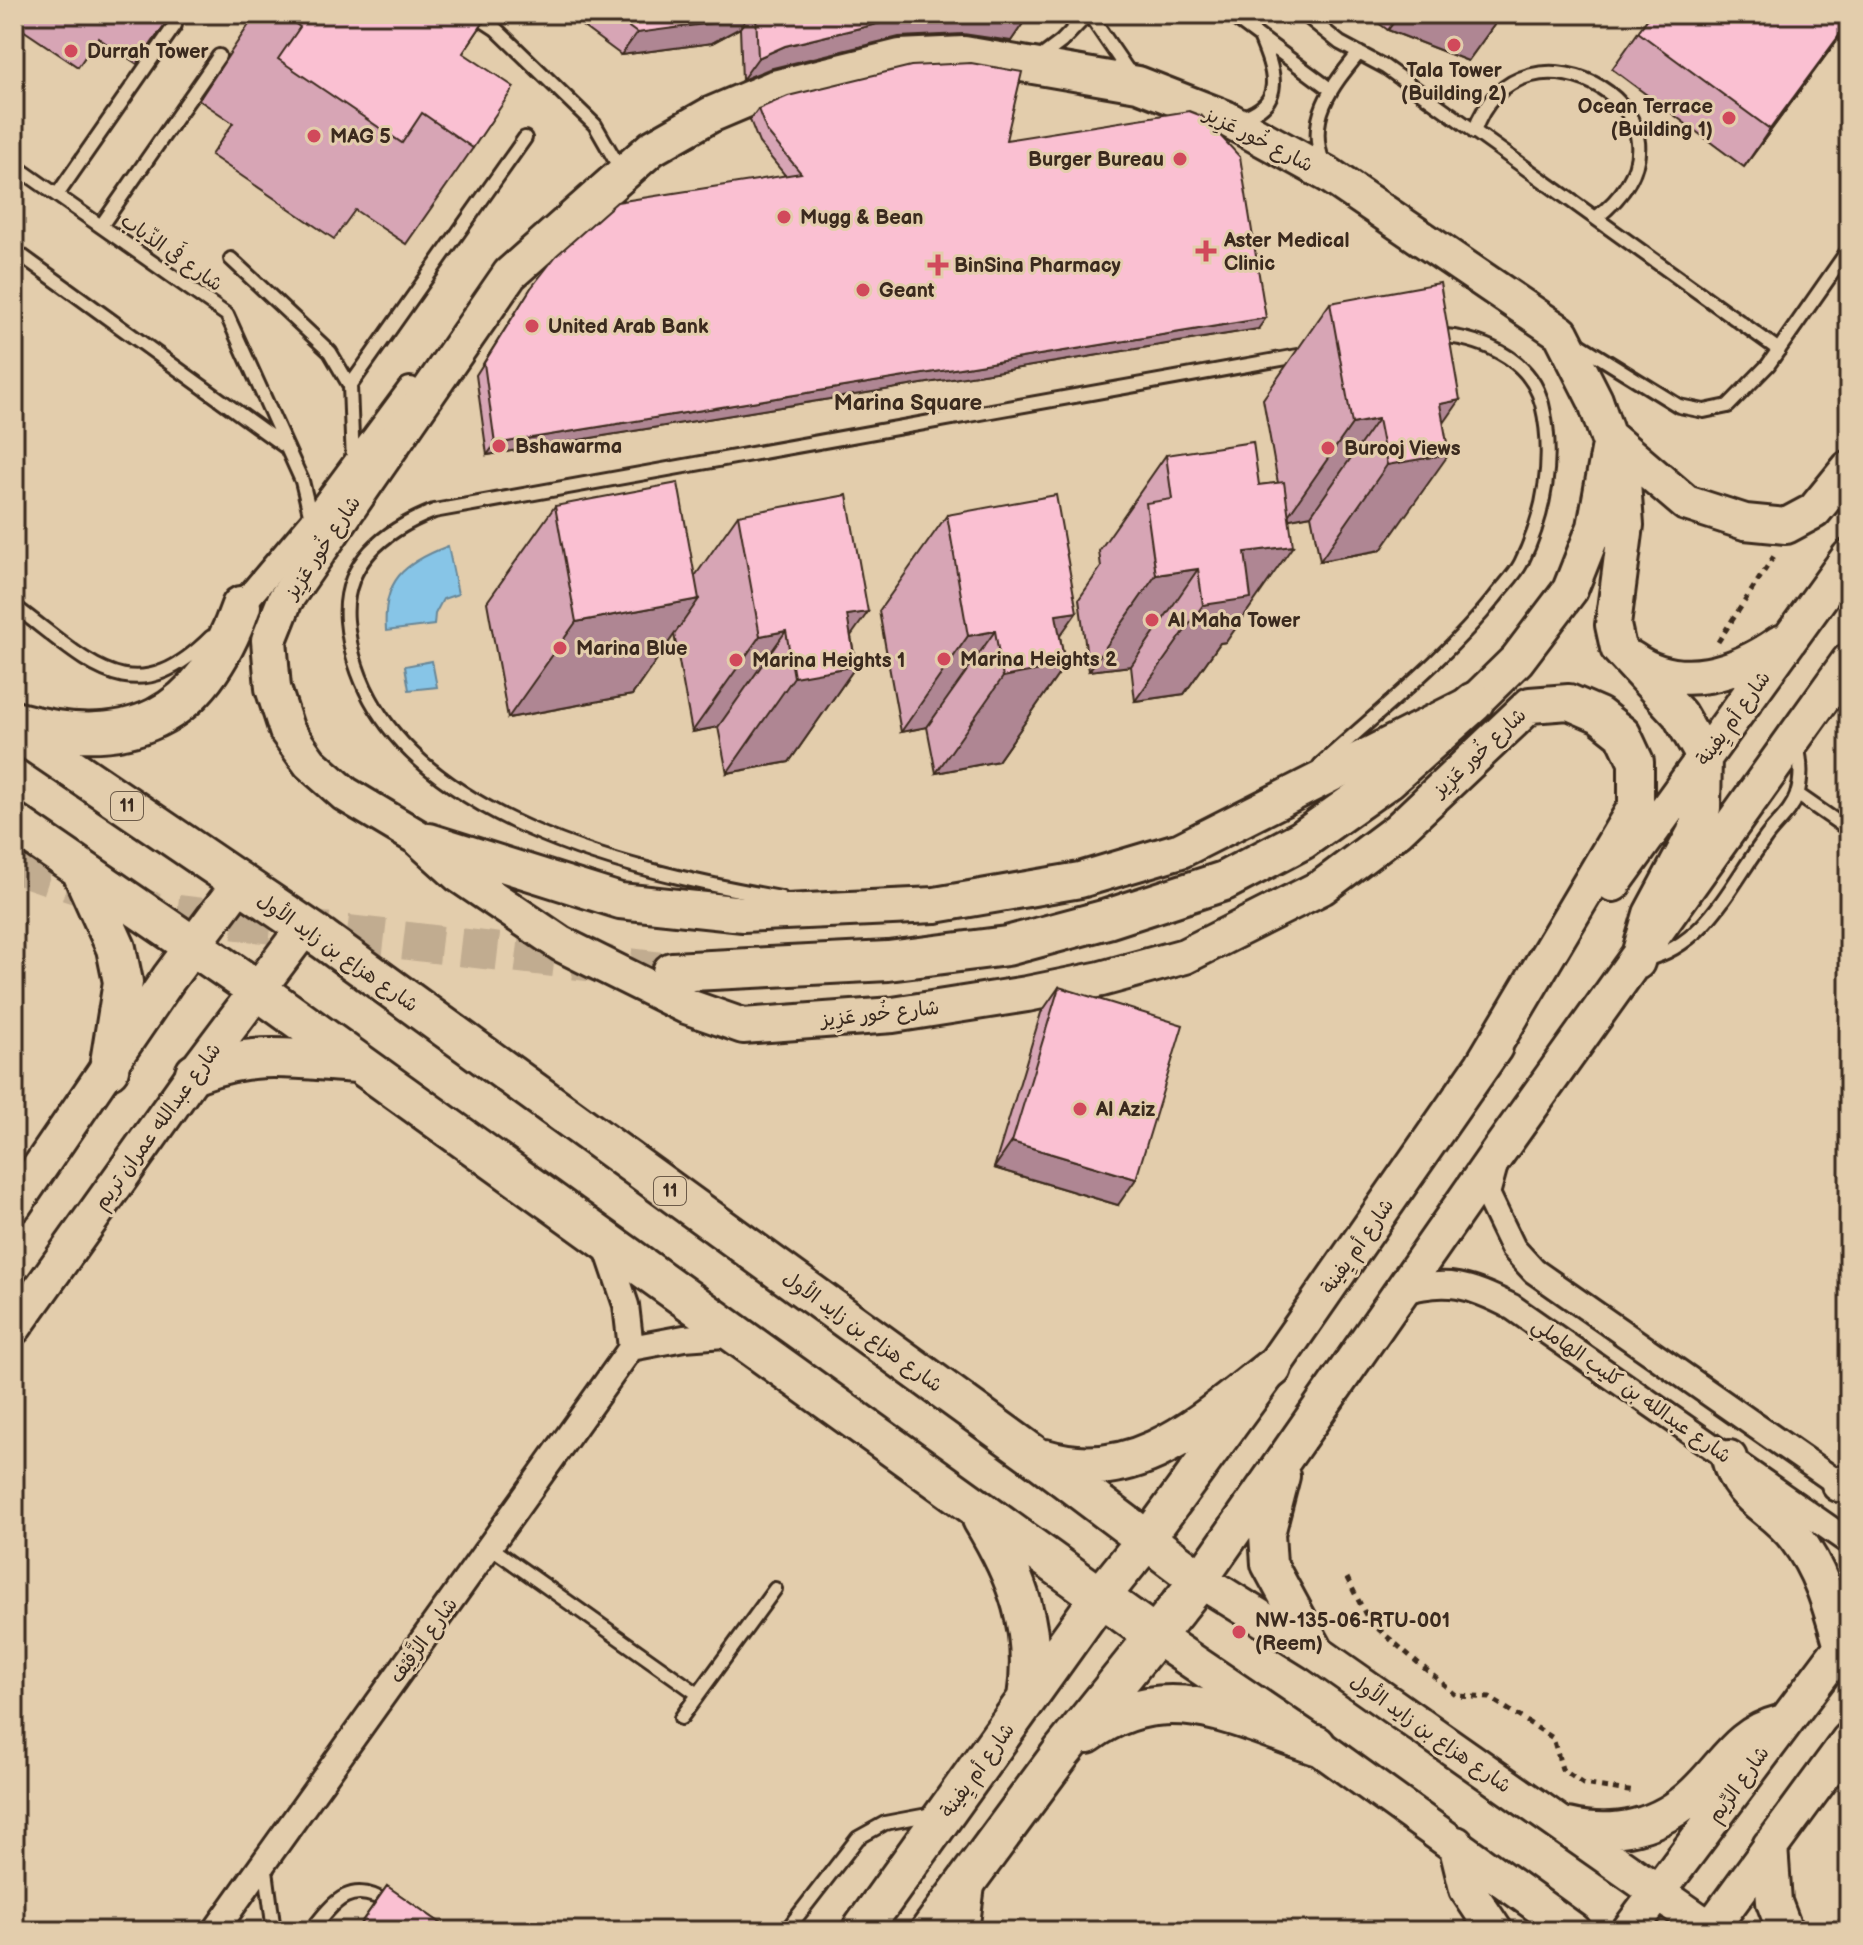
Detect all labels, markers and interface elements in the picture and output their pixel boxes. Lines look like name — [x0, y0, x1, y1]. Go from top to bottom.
marker: Tala Tower (Building 2) — [1445, 36, 1463, 54]
place label: Durrah Tower — [87, 40, 209, 64]
marker: Durrah Tower — [62, 42, 80, 60]
place label: Tala Tower (Building 2) — [1401, 59, 1507, 106]
place label: Ocean Terrace (Building 1) — [1578, 95, 1713, 142]
street label: شارع خُور عَزِيز — [1197, 99, 1318, 180]
marker: Ocean Terrace (Building 1) — [1720, 109, 1738, 127]
place label: MAG 5 — [330, 125, 391, 149]
marker: MAG 5 — [305, 127, 323, 145]
place label: Burger Bureau — [1028, 148, 1164, 172]
marker: Burger Bureau — [1171, 150, 1189, 168]
street label: شارع فَي الذّياب — [115, 204, 230, 298]
place label: Mugg & Bean — [800, 206, 923, 230]
marker: Mugg & Bean — [775, 208, 793, 226]
place label: Aster Medical Clinic — [1223, 229, 1349, 276]
marker: Aster Medical Clinic — [1195, 240, 1217, 262]
place label: BinSina Pharmacy — [954, 254, 1122, 278]
marker: BinSina Pharmacy — [929, 256, 947, 274]
place label: Geant — [879, 279, 935, 303]
marker: Geant — [854, 281, 872, 299]
place label: United Arab Bank — [548, 315, 709, 339]
marker: United Arab Bank — [523, 317, 541, 335]
district label: Marina Square — [834, 390, 982, 417]
place label: Bshawarma — [515, 435, 622, 459]
marker: Bshawarma — [490, 437, 508, 455]
place label: Burooj Views — [1344, 437, 1461, 461]
marker: Burooj Views — [1319, 439, 1337, 457]
street label: شارع خُور عَزِيز — [277, 490, 369, 607]
place label: Al Maha Tower — [1167, 609, 1301, 633]
marker: Al Maha Tower — [1143, 611, 1161, 629]
place label: Marina Blue — [576, 637, 687, 661]
marker: Marina Blue — [551, 639, 569, 657]
place label: Marina Heights 2 — [960, 648, 1117, 672]
place label: Marina Heights 1 — [752, 649, 905, 673]
marker: Marina Heights 2 — [935, 650, 953, 668]
marker: Marina Heights 1 — [727, 651, 745, 669]
street label: شارع أم يِفينة — [1692, 667, 1779, 773]
street label: شارع خُور عَزِيز — [1425, 702, 1533, 806]
road number: 11 — [111, 792, 143, 820]
street label: شارع هزاع بن زايد الأول — [252, 887, 424, 1018]
street label: شارع خُور عَزِيز — [817, 994, 941, 1035]
street label: شارع عبدالله عمران تريم — [89, 1038, 228, 1216]
place label: Al Aziz — [1095, 1098, 1156, 1122]
marker: Al Aziz — [1071, 1100, 1089, 1118]
road number: 11 — [654, 1177, 686, 1205]
street label: شارع أم يِفينة — [1316, 1194, 1403, 1301]
street label: شارع هزاع بن زايد الأول — [777, 1264, 948, 1398]
street label: شارع عبدالله بن كليب الهاملي — [1524, 1313, 1736, 1473]
street label: شارع الزَّفِيْف — [383, 1592, 464, 1689]
place label: NW-135-06-RTU-001 (Reem) — [1255, 1609, 1450, 1656]
marker: NW-135-06-RTU-001 (Reem) — [1230, 1623, 1248, 1641]
street label: شارع هزاع بن زايد الأول — [1345, 1668, 1517, 1799]
street label: شارع أم يِفينة — [936, 1719, 1023, 1825]
street label: شارع الرِّيم — [1703, 1742, 1776, 1829]

